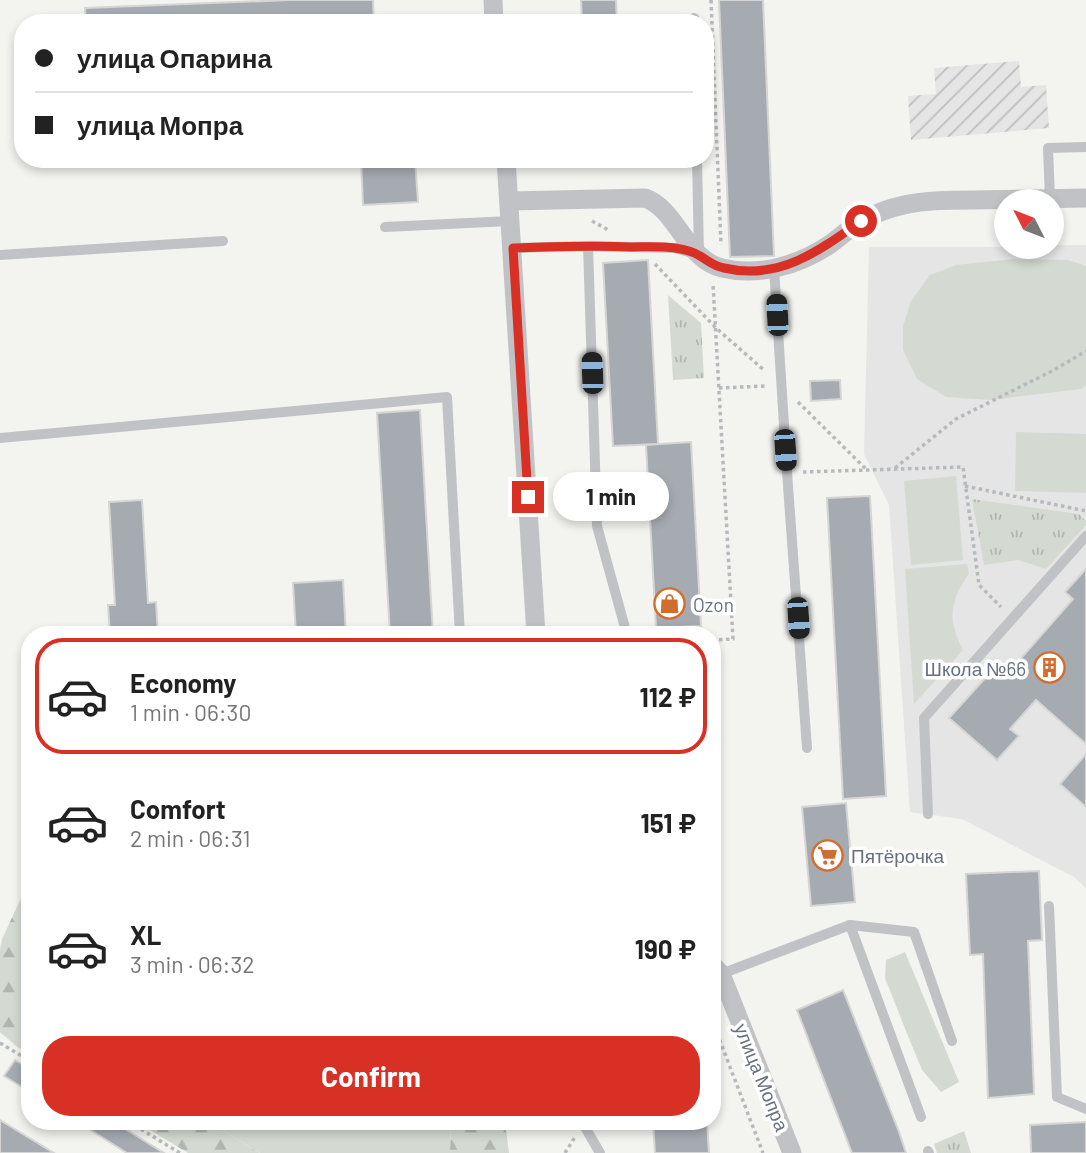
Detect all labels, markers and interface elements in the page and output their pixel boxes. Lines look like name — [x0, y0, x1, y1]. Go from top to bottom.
text: улица Опарина — [77, 42, 272, 73]
text: улица Мопра — [77, 109, 243, 140]
north arrow — [994, 189, 1064, 259]
map controls — [994, 189, 1064, 259]
route start — [845, 205, 877, 237]
car — [766, 293, 789, 337]
car — [581, 352, 604, 394]
car — [774, 428, 797, 472]
callout: 1 min — [552, 472, 668, 522]
route end — [512, 481, 544, 513]
text: 1 min — [586, 482, 636, 510]
shop icon: Ozon — [653, 587, 687, 621]
place label: Ozon — [693, 593, 734, 616]
car — [787, 596, 810, 640]
building icon: Школа №66 — [1032, 651, 1066, 685]
place label: Школа №66 — [925, 657, 1026, 680]
icon: car — [46, 665, 109, 728]
text: Economy — [130, 667, 236, 698]
text: 112 ₽ — [639, 681, 696, 712]
text: 1 min · 06:30 — [130, 698, 251, 726]
icon: car — [46, 791, 109, 854]
text: Comfort — [130, 793, 226, 824]
text: 151 ₽ — [640, 807, 696, 838]
text: 2 min · 06:31 — [130, 824, 251, 852]
supermarket icon: Пятёрочка — [811, 838, 845, 872]
place label: Пятёрочка — [851, 844, 945, 867]
icon: car — [46, 917, 109, 980]
text: XL — [130, 919, 161, 950]
text: 190 ₽ — [635, 933, 696, 964]
text: 3 min · 06:32 — [130, 950, 255, 978]
street label: улица Мопра — [730, 1020, 794, 1135]
button: Confirm — [42, 1036, 700, 1116]

